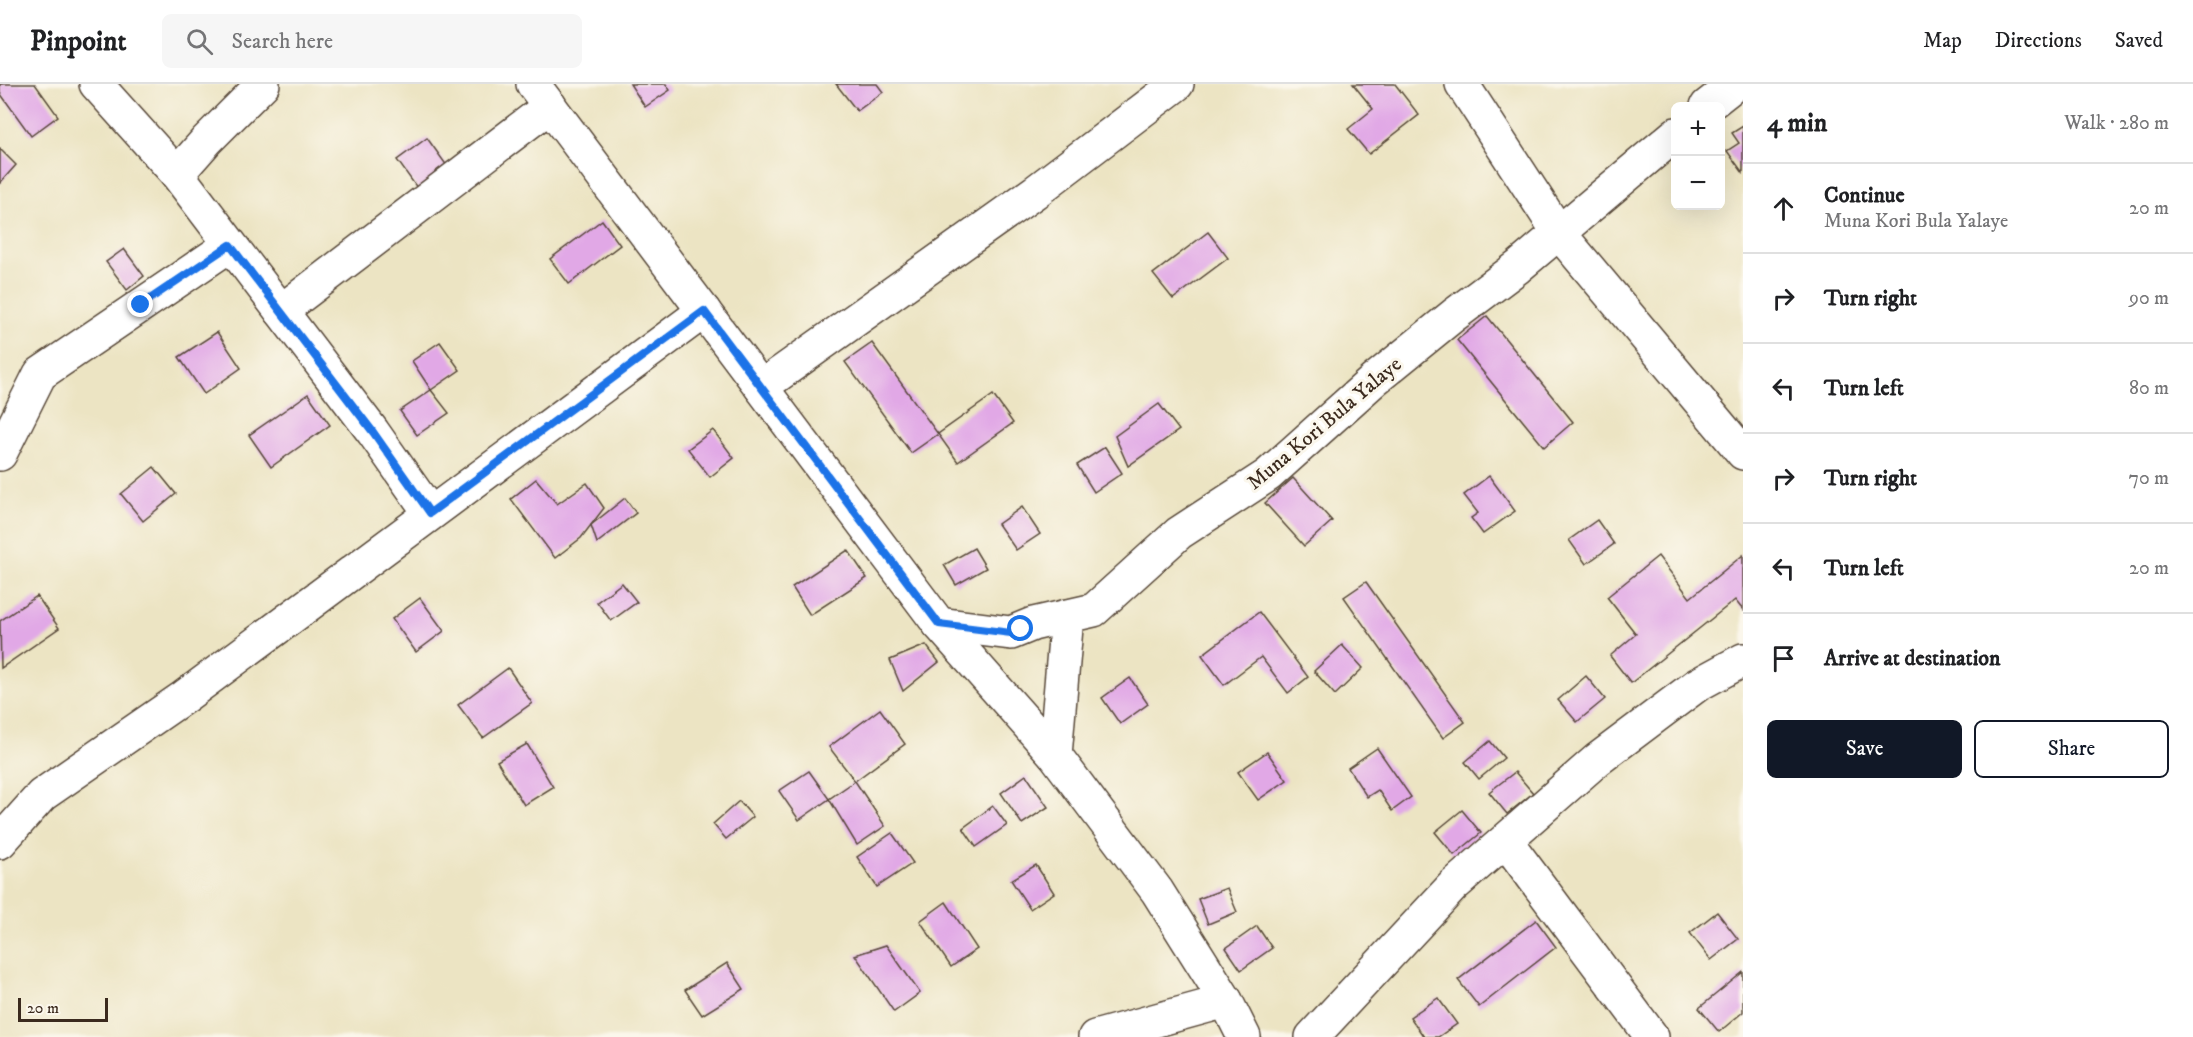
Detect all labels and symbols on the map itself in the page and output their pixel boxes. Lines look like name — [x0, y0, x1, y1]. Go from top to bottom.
route end — [127, 291, 153, 317]
street label: Muna Kori Bula Yalaye — [1242, 351, 1407, 496]
route start — [1007, 615, 1033, 641]
scale bar — [18, 995, 108, 1022]

